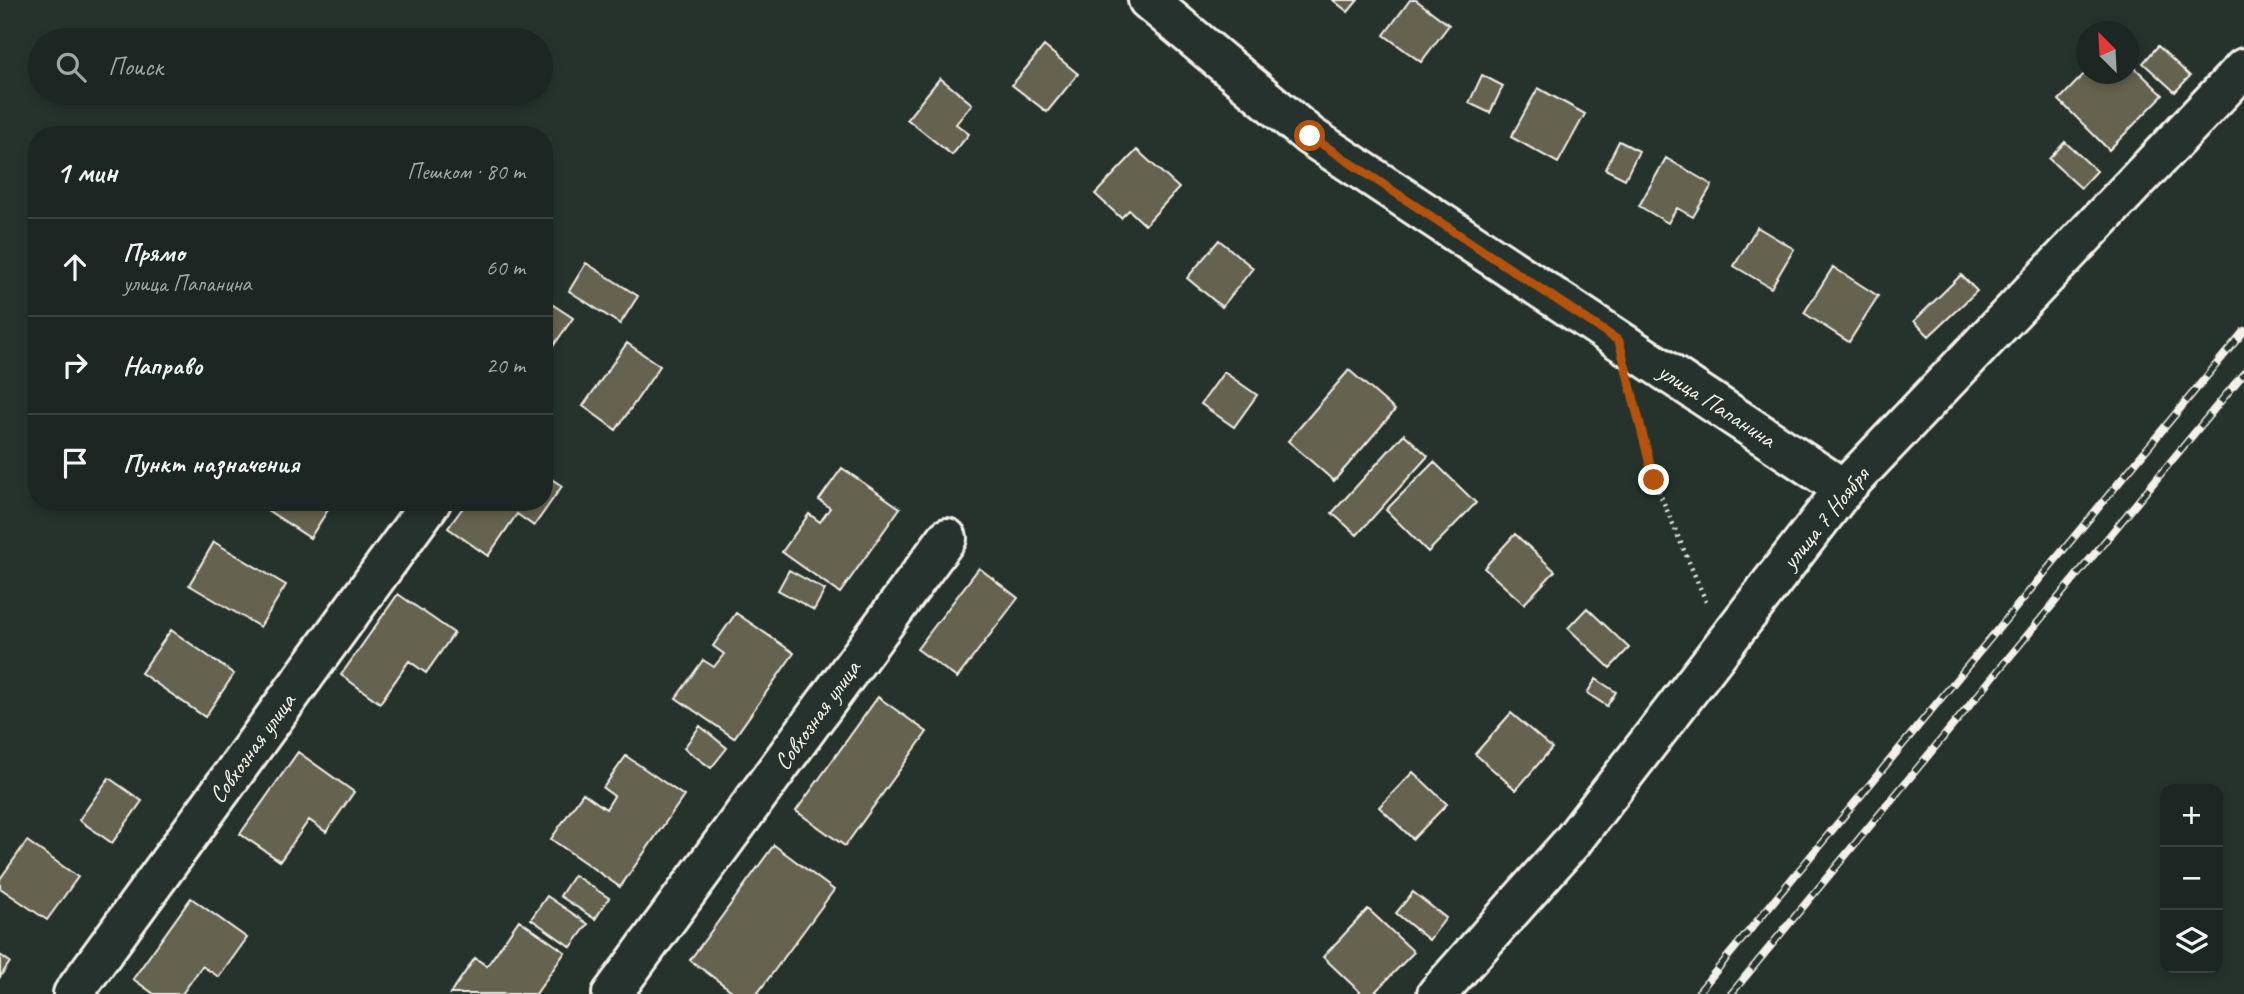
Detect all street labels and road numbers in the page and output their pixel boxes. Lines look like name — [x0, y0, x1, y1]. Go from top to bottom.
street label: улица Папанина — [1651, 355, 1783, 455]
street label: улица 7 Ноября — [1773, 460, 1876, 577]
street label: Совхозная улица — [767, 653, 868, 776]
street label: Совхозная улица — [202, 686, 303, 809]

